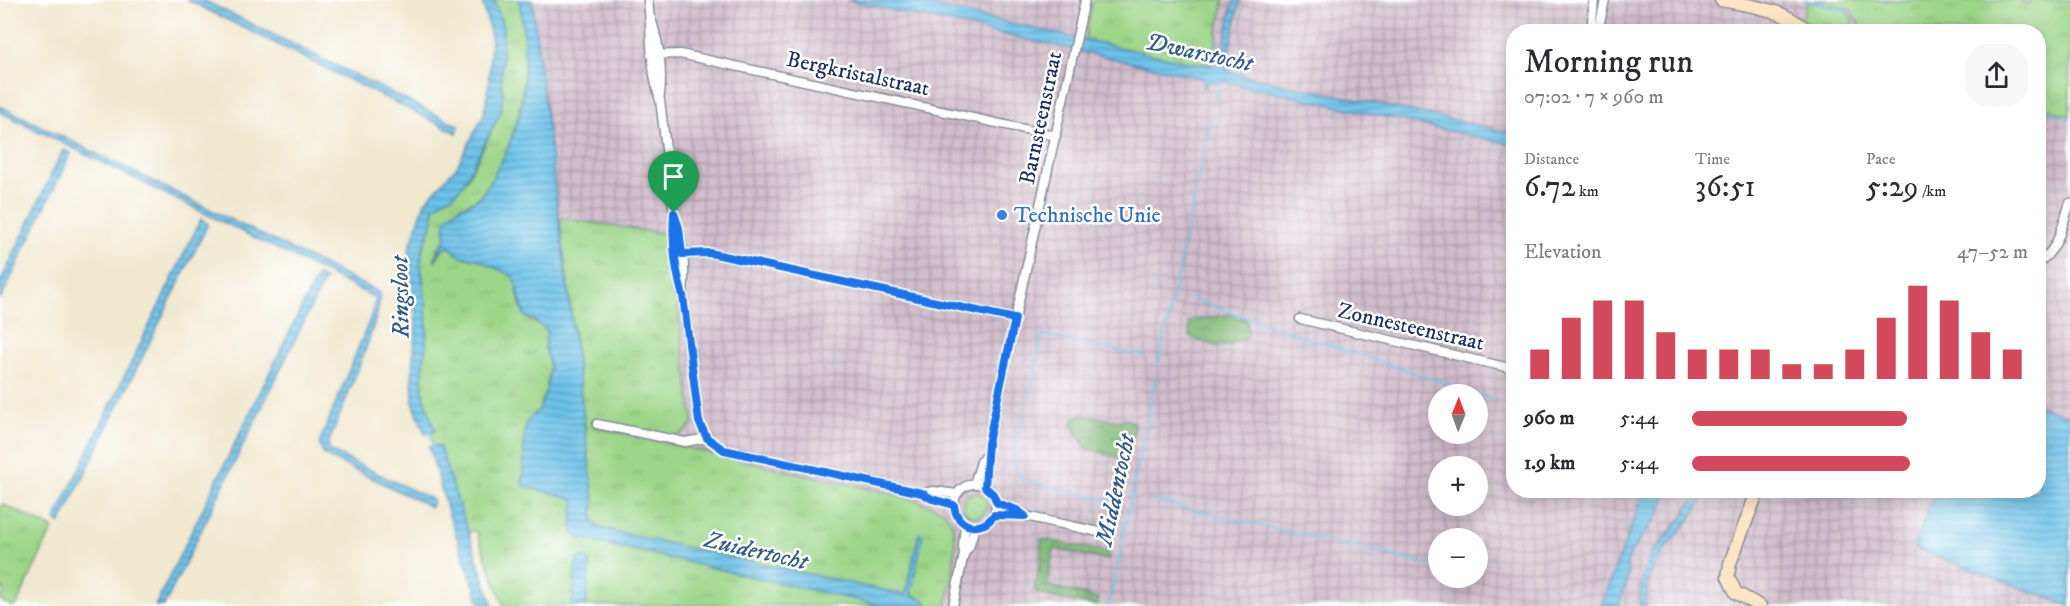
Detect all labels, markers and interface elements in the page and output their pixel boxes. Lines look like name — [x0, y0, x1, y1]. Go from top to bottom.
water label: Dwarstocht — [1143, 27, 1257, 79]
text: Morning run — [1524, 42, 1693, 83]
button: share — [1965, 44, 2028, 107]
street label: Bergkristalstraat — [784, 46, 932, 102]
street label: Barnsteenstraat — [1014, 49, 1068, 187]
text: 07:02 · 7 × 960 m — [1524, 85, 1664, 110]
text: Distance — [1524, 149, 1579, 169]
text: Time — [1695, 149, 1730, 169]
text: Pace — [1866, 149, 1896, 169]
pin — [648, 151, 699, 213]
icon: arrive — [657, 160, 690, 193]
text: 6.72 — [1524, 169, 1575, 206]
text: 36:51 — [1695, 169, 1756, 206]
text: 5:29 — [1866, 169, 1918, 206]
text: km — [1575, 181, 1599, 201]
text: /km — [1918, 181, 1946, 201]
place label: Technische Unie — [1014, 202, 1161, 229]
marker: Technische Unie — [995, 208, 1009, 222]
text: Elevation — [1524, 240, 1601, 265]
text: 47–52 m — [1957, 240, 2028, 265]
water label: Ringsloot — [385, 254, 417, 339]
street label: Zonnesteenstraat — [1335, 297, 1487, 357]
north arrow — [1428, 384, 1488, 444]
map controls — [1428, 384, 1488, 588]
text: 960 m — [1524, 406, 1574, 431]
text: 5:44 — [1620, 406, 1658, 431]
water label: Middentocht — [1089, 430, 1143, 550]
text: 1.9 km — [1524, 451, 1575, 476]
text: 5:44 — [1620, 451, 1658, 476]
button: + — [1428, 456, 1488, 516]
water label: Zuidertocht — [701, 524, 812, 578]
button: − — [1428, 528, 1488, 588]

